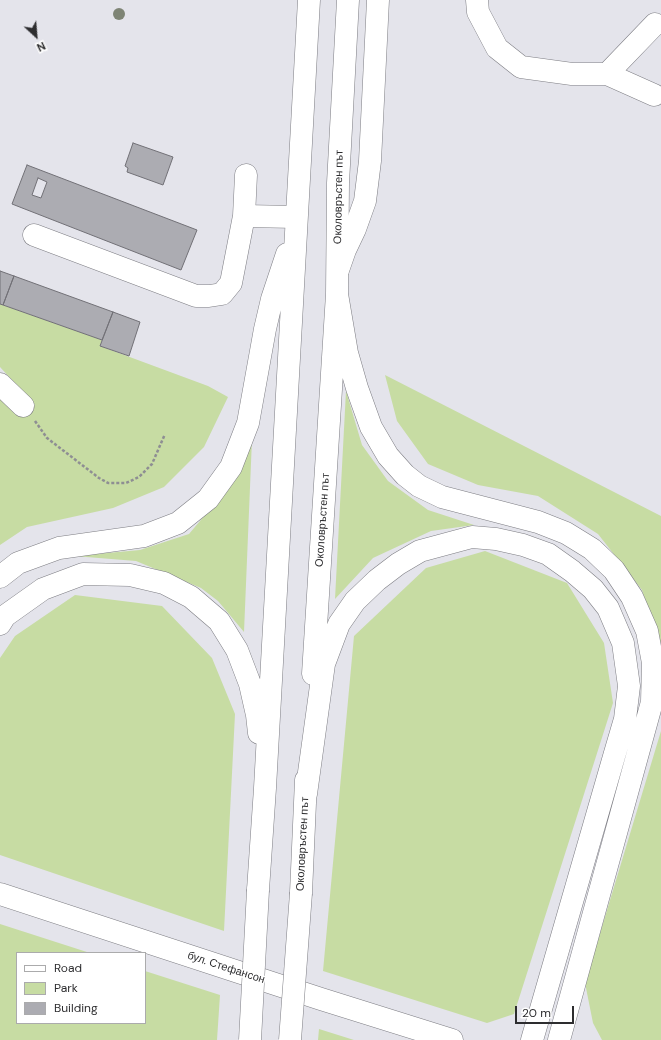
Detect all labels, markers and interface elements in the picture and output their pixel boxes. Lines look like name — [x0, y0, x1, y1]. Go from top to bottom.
north arrow — [16, 16, 56, 56]
text: N — [35, 39, 48, 55]
street label: Околовръстен път — [332, 150, 346, 244]
street label: Околовръстен път — [313, 473, 333, 567]
street label: Околовръстен път — [294, 797, 312, 891]
street label: бул. Стефансон — [186, 949, 266, 987]
legend — [16, 952, 146, 1024]
text: Road — [54, 960, 82, 976]
text: Park — [54, 980, 78, 996]
scale bar — [517, 998, 576, 1024]
text: Building — [54, 1000, 98, 1016]
text: 20 m — [522, 1005, 551, 1021]

